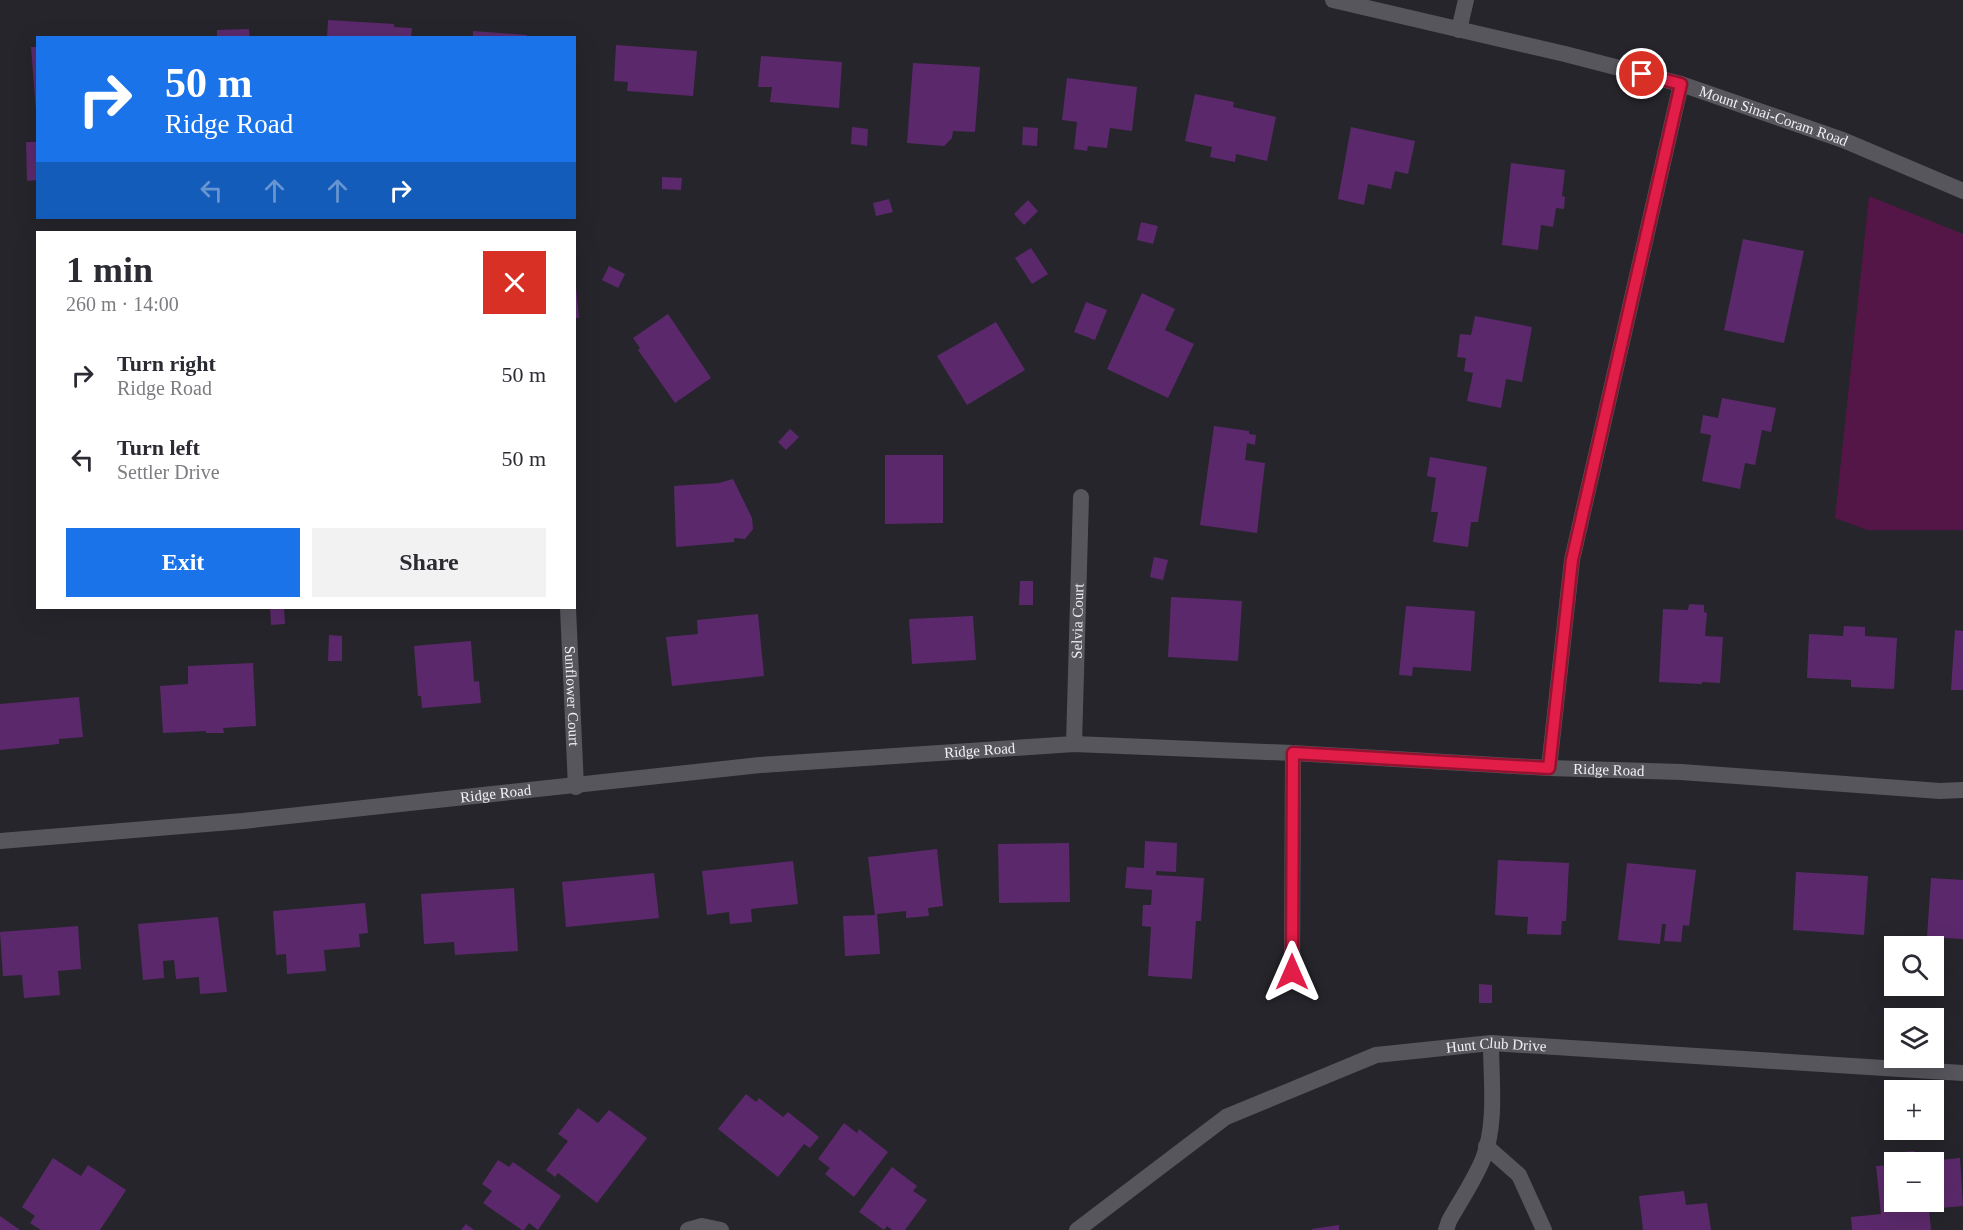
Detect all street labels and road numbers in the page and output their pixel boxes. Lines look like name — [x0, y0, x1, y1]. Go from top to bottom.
street label: Mount Sinai-Coram Road — [1697, 83, 1851, 149]
street label: Selvia Court — [1068, 582, 1087, 659]
street label: Sunflower Court — [562, 645, 582, 747]
street label: Ridge Road — [944, 740, 1016, 761]
street label: Ridge Road — [1573, 761, 1645, 779]
street label: Ridge Road — [459, 782, 533, 805]
street label: Hunt Club Drive — [1445, 1035, 1547, 1056]

